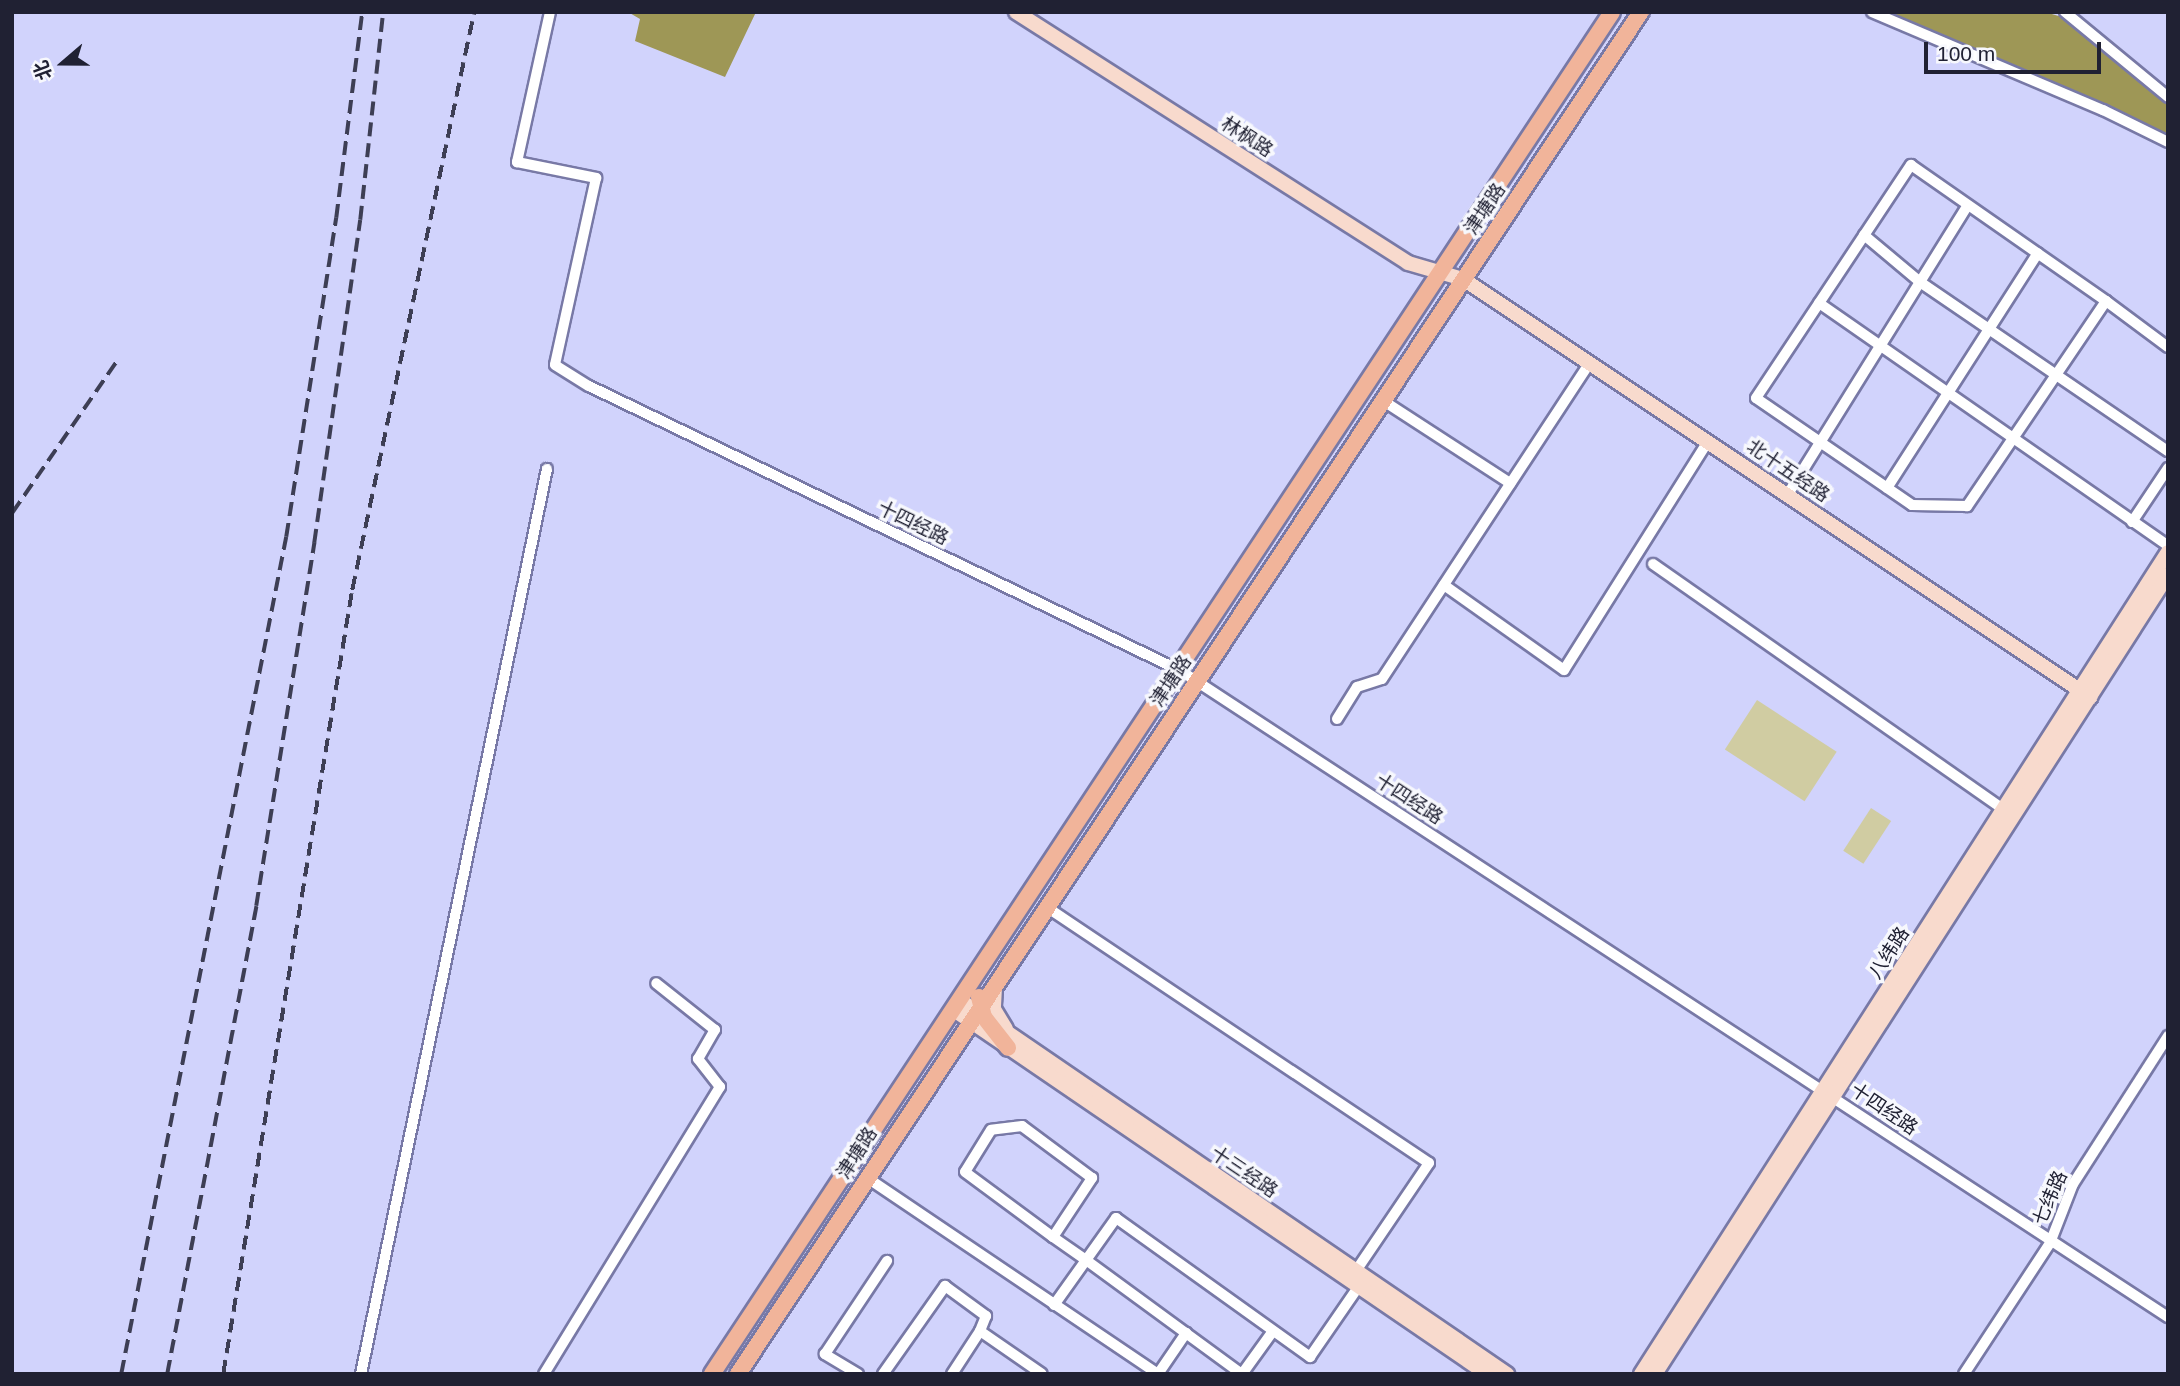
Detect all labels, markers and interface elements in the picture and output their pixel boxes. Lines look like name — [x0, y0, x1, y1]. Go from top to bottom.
north arrow — [28, 28, 98, 98]
scale bar — [1928, 28, 2105, 72]
text: 100 m — [1937, 42, 1995, 65]
text: 北 — [30, 58, 56, 83]
street label: 林枫路 — [1217, 112, 1277, 162]
street label: 津塘路 — [1460, 179, 1510, 239]
street label: 北十五经路 — [1742, 435, 1834, 507]
street label: 十四经路 — [874, 496, 952, 550]
street label: 津塘路 — [1146, 651, 1196, 711]
street label: 十四经路 — [1371, 769, 1447, 829]
street label: 八纬路 — [1864, 923, 1914, 983]
street label: 十四经路 — [1846, 1078, 1922, 1140]
street label: 津塘路 — [832, 1123, 882, 1183]
street label: 十三经路 — [1206, 1141, 1282, 1203]
street label: 七纬路 — [2028, 1167, 2072, 1229]

